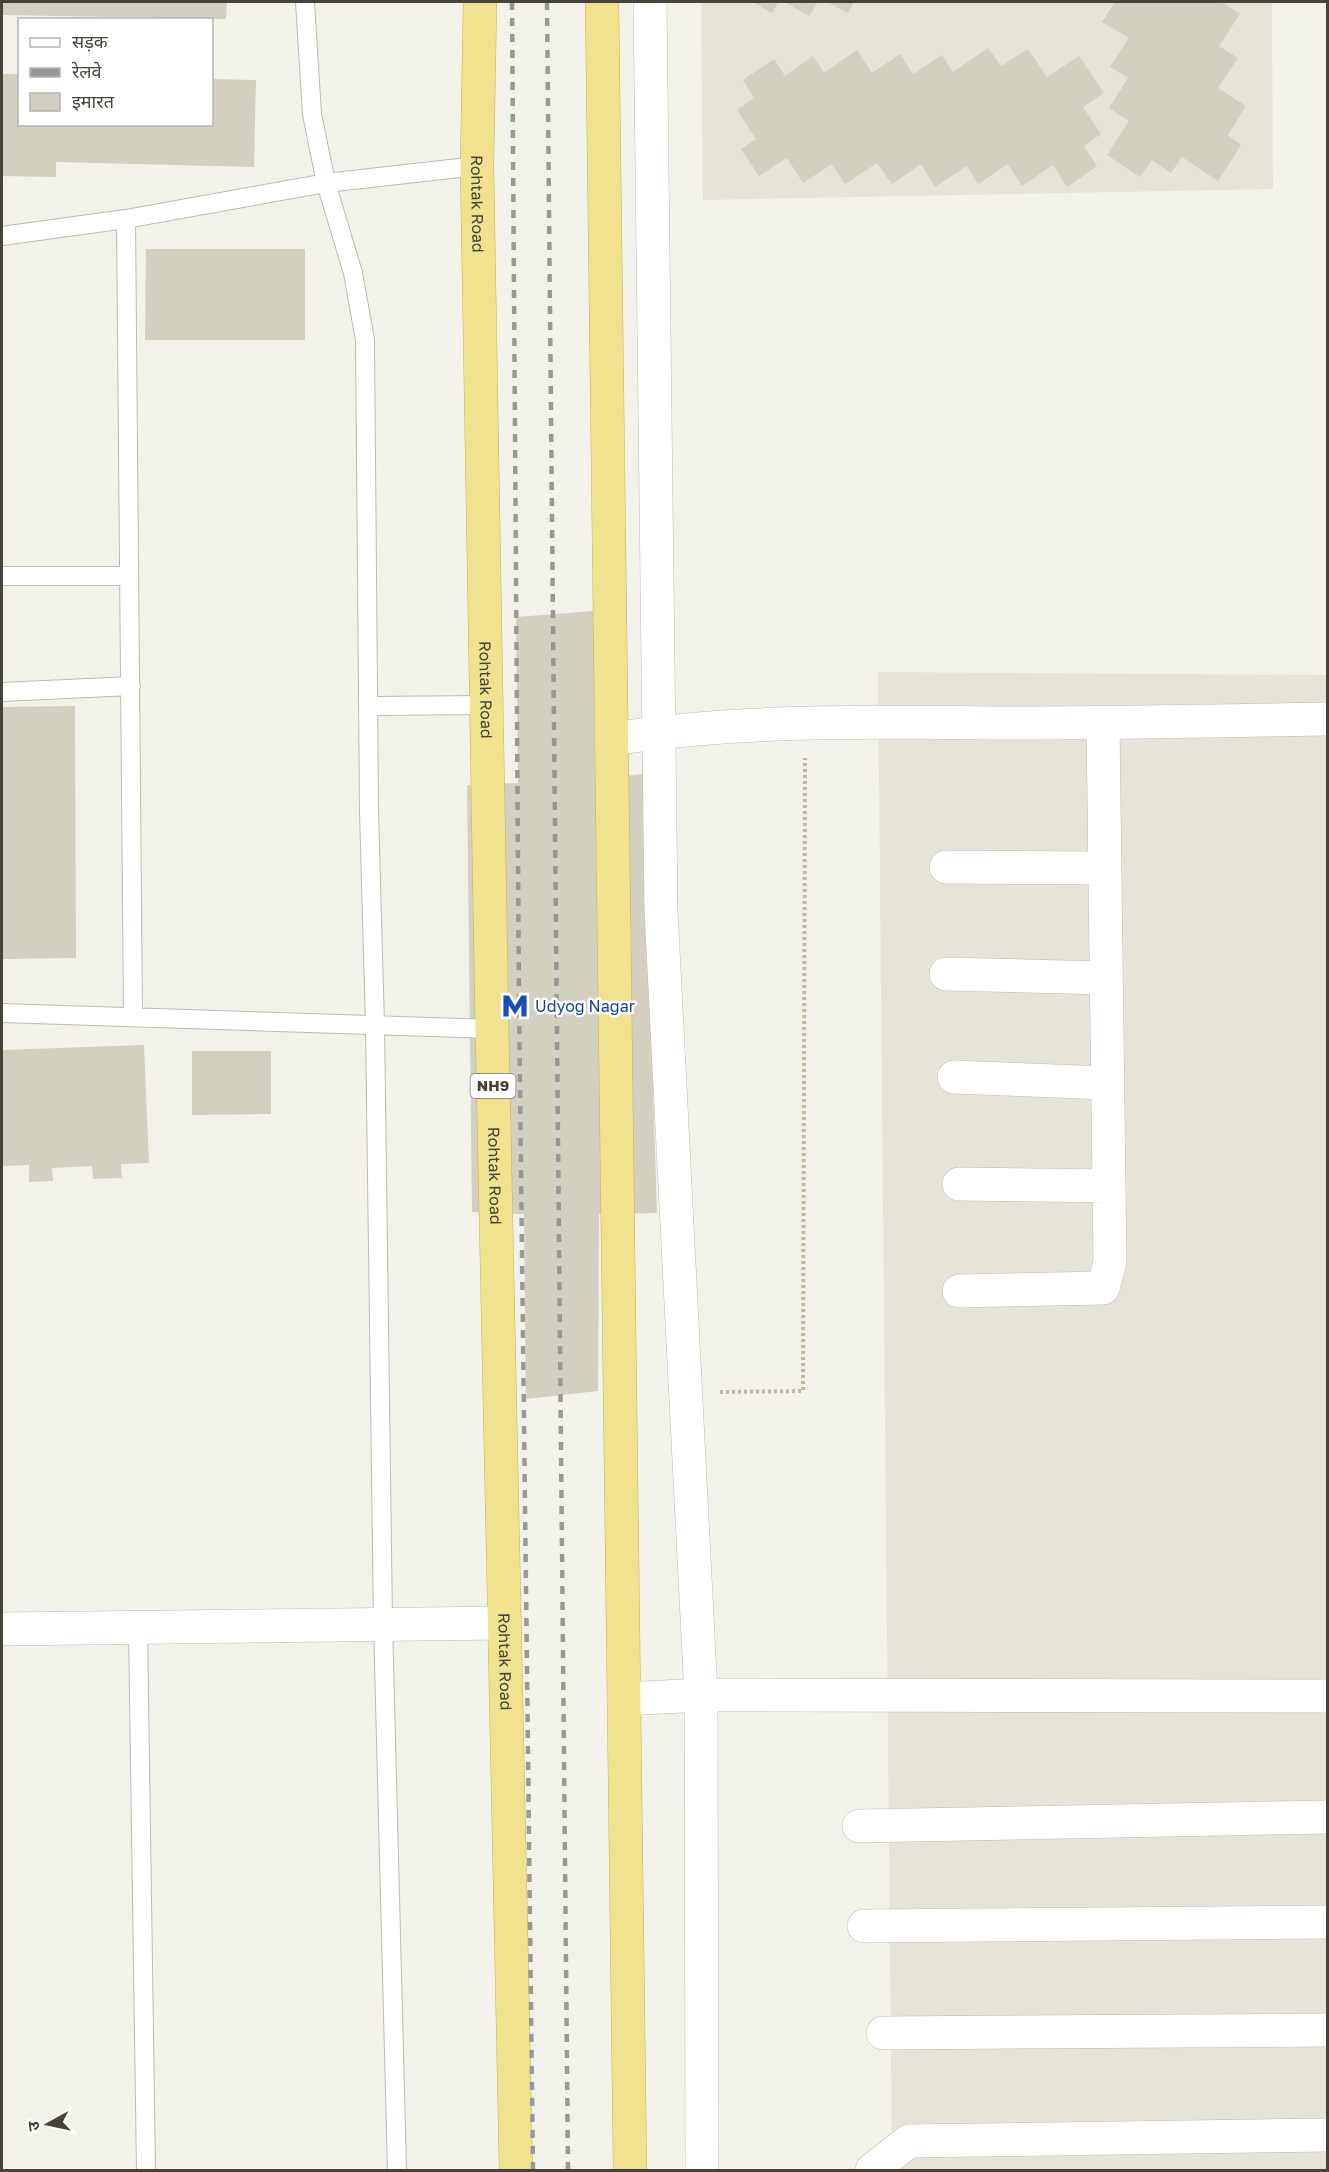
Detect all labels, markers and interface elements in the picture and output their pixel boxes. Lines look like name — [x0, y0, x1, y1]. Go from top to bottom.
legend — [18, 18, 213, 126]
text: सड़क — [72, 30, 109, 52]
text: रेलवे — [71, 60, 103, 82]
text: इमारत — [72, 90, 115, 112]
street label: Rohtak Road — [467, 155, 489, 253]
street label: Rohtak Road — [475, 641, 497, 739]
metro station icon: Udyog Nagar — [500, 991, 530, 1021]
place label: Udyog Nagar — [535, 996, 635, 1016]
road number: NH9 — [470, 1074, 516, 1098]
street label: Rohtak Road — [484, 1127, 506, 1225]
street label: Rohtak Road — [494, 1613, 516, 1711]
north arrow — [18, 2094, 78, 2154]
text: उ — [23, 2119, 44, 2132]

